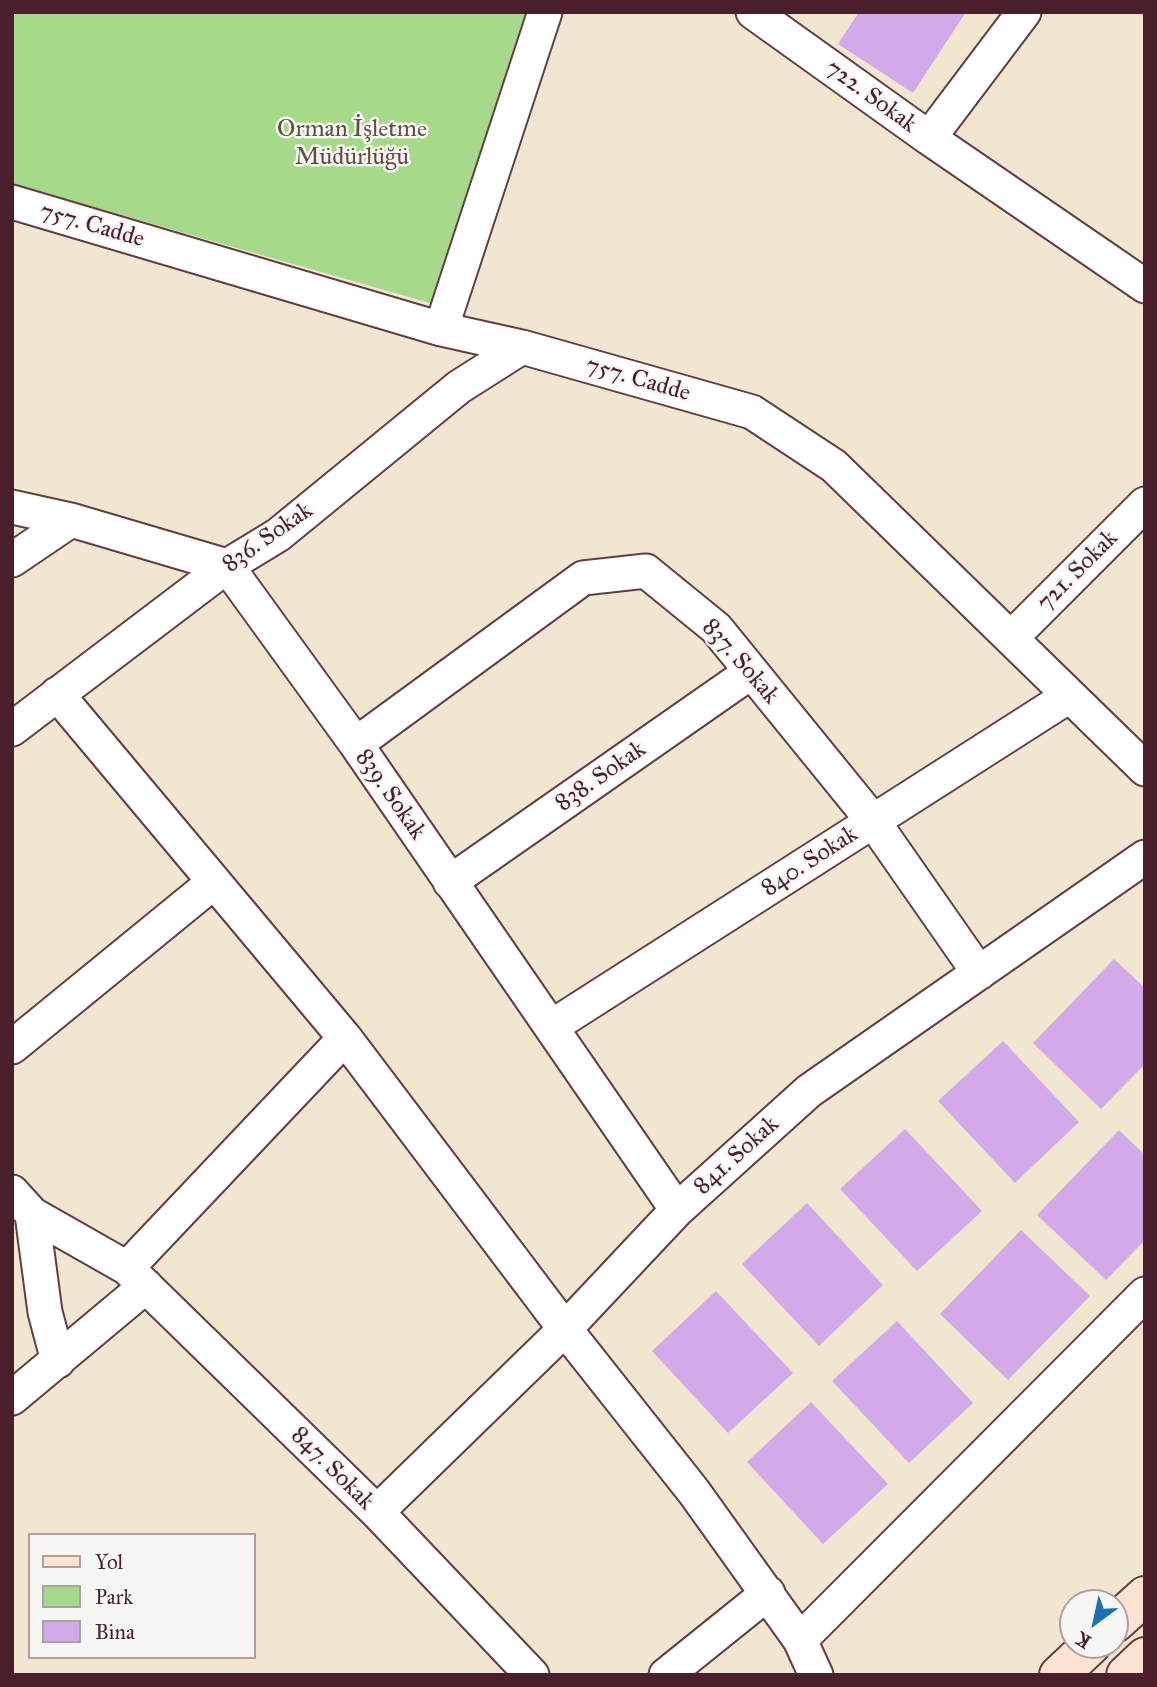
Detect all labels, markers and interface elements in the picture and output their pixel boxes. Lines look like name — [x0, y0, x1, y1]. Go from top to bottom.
street label: 722. Sokak — [820, 54, 922, 140]
park label: Orman İşletme Müdürlüğü — [277, 116, 427, 172]
street label: 757. Cadde — [37, 197, 147, 255]
street label: 757. Cadde — [583, 351, 693, 409]
street label: 836. Sokak — [217, 497, 319, 579]
street label: 721. Sokak — [1032, 525, 1124, 617]
street label: 837. Sokak — [695, 614, 785, 710]
street label: 838. Sokak — [550, 735, 652, 819]
street label: 839. Sokak — [348, 744, 432, 846]
street label: 840. Sokak — [757, 820, 863, 904]
street label: 841. Sokak — [689, 1110, 785, 1202]
street label: 847. Sokak — [284, 1421, 380, 1517]
legend — [28, 1533, 256, 1659]
text: Yol — [95, 1549, 123, 1575]
text: Park — [95, 1584, 133, 1610]
north arrow — [1059, 1589, 1129, 1659]
text: Bina — [95, 1619, 135, 1645]
text: K — [1071, 1627, 1095, 1654]

